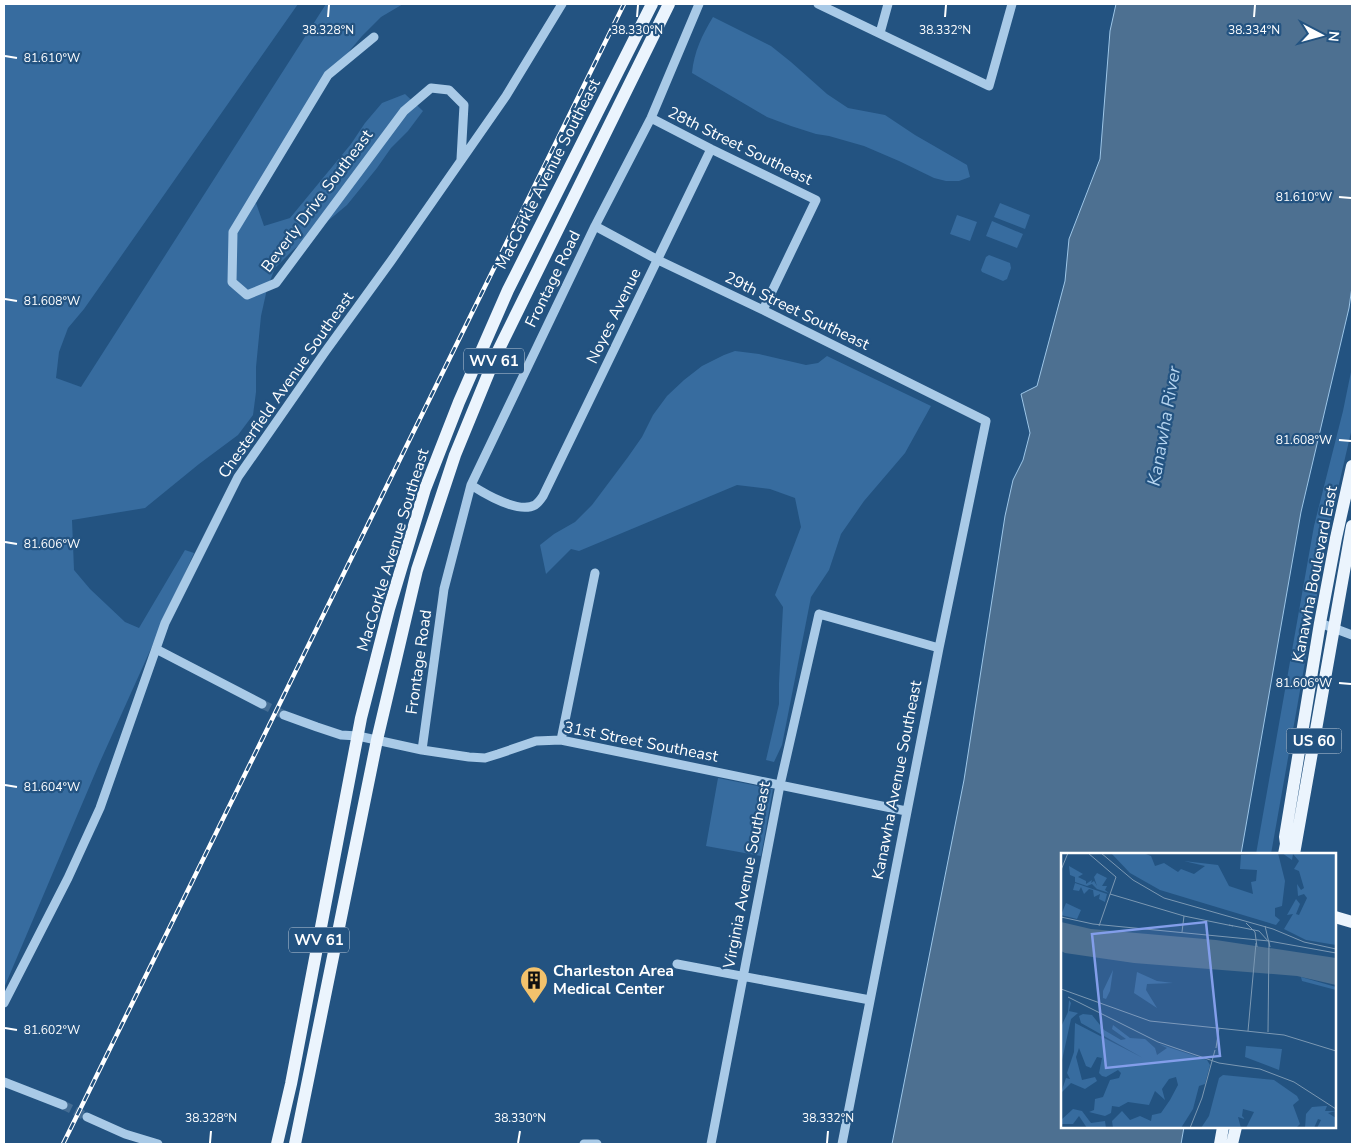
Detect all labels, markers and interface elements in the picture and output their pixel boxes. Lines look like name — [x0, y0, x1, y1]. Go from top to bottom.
north arrow — [1296, 10, 1346, 60]
text: 38.328°N — [302, 22, 354, 38]
text: 38.330°N — [611, 22, 663, 38]
text: 38.332°N — [919, 22, 971, 38]
text: 38.334°N — [1228, 22, 1280, 38]
text: N — [1323, 30, 1343, 43]
text: 81.610°W — [24, 50, 80, 66]
street label: MacCorkle Avenue Southeast — [490, 75, 606, 273]
street label: 28th Street Southeast — [664, 101, 816, 191]
street label: Beverly Drive Southeast — [256, 125, 378, 277]
text: 81.610°W — [1276, 189, 1332, 205]
street label: Frontage Road — [520, 227, 586, 331]
street label: Noyes Avenue — [581, 265, 647, 367]
street label: 29th Street Southeast — [721, 266, 873, 356]
street label: Chesterfield Avenue Southeast — [213, 287, 359, 483]
text: 81.608°W — [24, 293, 80, 309]
road number: WV 61 — [464, 348, 524, 374]
water label: Kanawha River — [1142, 364, 1186, 488]
text: 81.608°W — [1276, 432, 1332, 448]
street label: MacCorkle Avenue Southeast — [352, 446, 434, 654]
street label: Kanawha Boulevard East — [1287, 483, 1343, 664]
text: 81.606°W — [24, 536, 80, 552]
street label: Frontage Road — [401, 608, 437, 716]
text: 81.606°W — [1276, 675, 1332, 691]
street label: Kanawha Avenue Southeast — [867, 678, 927, 881]
street label: 31st Street Southeast — [562, 716, 720, 768]
road number: US 60 — [1286, 728, 1342, 754]
text: 81.604°W — [24, 779, 80, 795]
street label: Virginia Avenue Southeast — [718, 779, 776, 971]
inset map — [1061, 853, 1336, 1128]
road number: WV 61 — [289, 928, 349, 952]
place label: Charleston Area Medical Center — [553, 960, 674, 1000]
building icon: Charleston Area Medical Center — [519, 965, 549, 1004]
text: 81.602°W — [24, 1022, 80, 1038]
text: 38.328°N — [185, 1110, 237, 1126]
text: 38.330°N — [494, 1110, 546, 1126]
text: 38.332°N — [802, 1110, 854, 1126]

